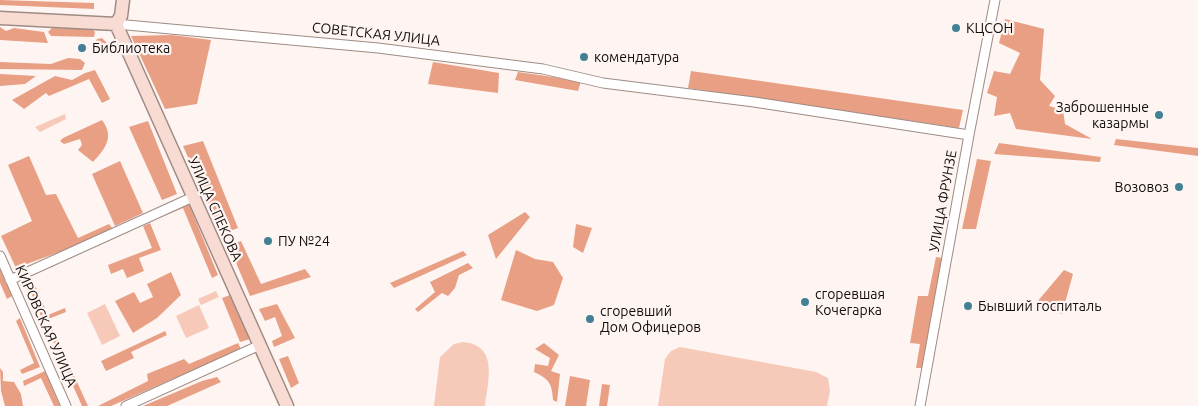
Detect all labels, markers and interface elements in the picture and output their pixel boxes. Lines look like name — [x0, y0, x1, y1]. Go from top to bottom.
street label: СОВЕТСКАЯ УЛИЦА — [311, 19, 441, 49]
place label: КЦСОН — [966, 20, 1013, 36]
marker: КЦСОН — [950, 22, 962, 34]
place label: Библиотека — [92, 40, 170, 56]
marker: Библиотека — [76, 42, 88, 54]
place label: комендатура — [594, 49, 679, 65]
marker: комендатура — [578, 51, 590, 63]
place label: Заброшенные казармы — [1056, 99, 1149, 132]
marker: Заброшенные казармы — [1153, 109, 1165, 121]
street label: УЛИЦА ФРУНЗЕ — [926, 149, 960, 253]
street label: УЛИЦА СПЕКОВА — [184, 154, 246, 264]
place label: Возовоз — [1115, 179, 1169, 195]
marker: Возовоз — [1173, 181, 1185, 193]
place label: ПУ №24 — [278, 233, 330, 249]
marker: ПУ №24 — [262, 235, 274, 247]
street label: КИРОВСКАЯ УЛИЦА — [12, 263, 80, 389]
place label: сгоревшая Кочегарка — [815, 286, 885, 318]
marker: сгоревшая Кочегарка — [799, 296, 811, 308]
place label: Бывший госпиталь — [978, 298, 1101, 314]
marker: Бывший госпиталь — [962, 300, 974, 312]
place label: сгоревший Дом Офицеров — [600, 303, 701, 336]
marker: сгоревший Дом Офицеров — [584, 313, 596, 325]

